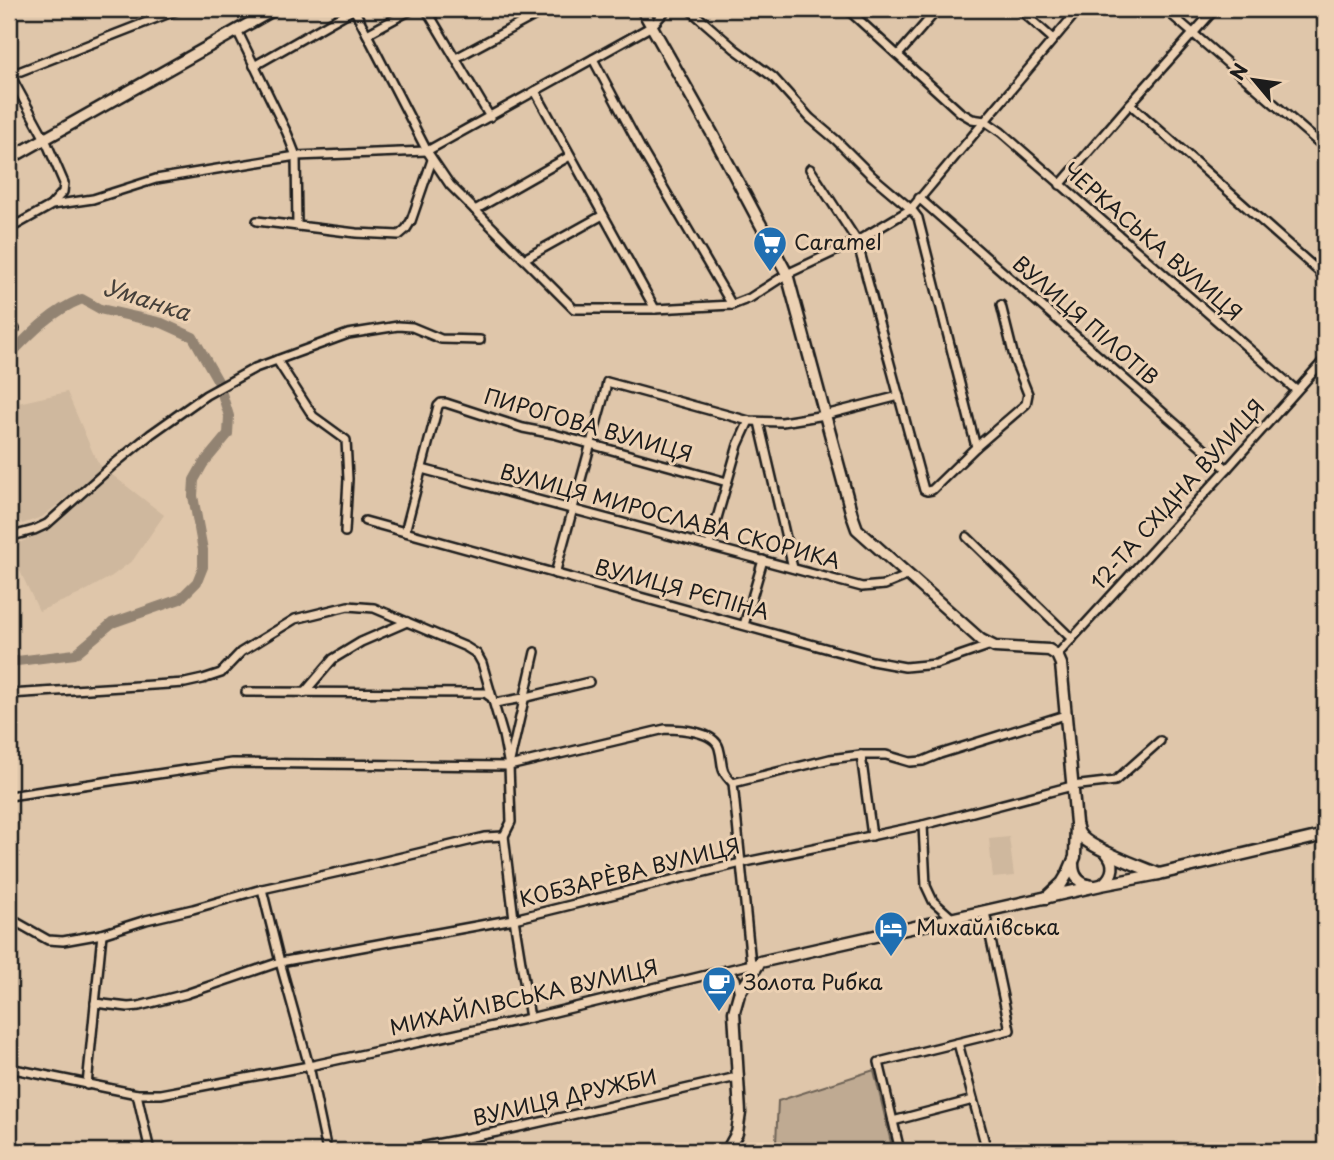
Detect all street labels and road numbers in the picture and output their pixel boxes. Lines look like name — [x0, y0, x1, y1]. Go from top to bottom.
street label: ЧЕРКАСЬКА ВУЛИЦЯ — [1057, 154, 1250, 327]
street label: ВУЛИЦЯ ПІЛОТІВ — [1006, 247, 1166, 392]
street label: ПИРОГОВА ВУЛИЦЯ — [481, 379, 696, 469]
street label: 12-ТА СХІДНА ВУЛИЦЯ — [1082, 391, 1271, 596]
street label: ВУЛИЦЯ МИРОСЛАВА СКОРИКА — [497, 454, 844, 576]
street label: ВУЛИЦЯ РЄПІНА — [592, 549, 773, 627]
street label: КОБЗАРÈВА ВУЛИЦЯ — [516, 828, 743, 914]
street label: МИХАЙЛІВСЬКА ВУЛИЦЯ — [386, 950, 661, 1043]
street label: ВУЛИЦЯ ДРУЖБИ — [469, 1059, 660, 1133]

